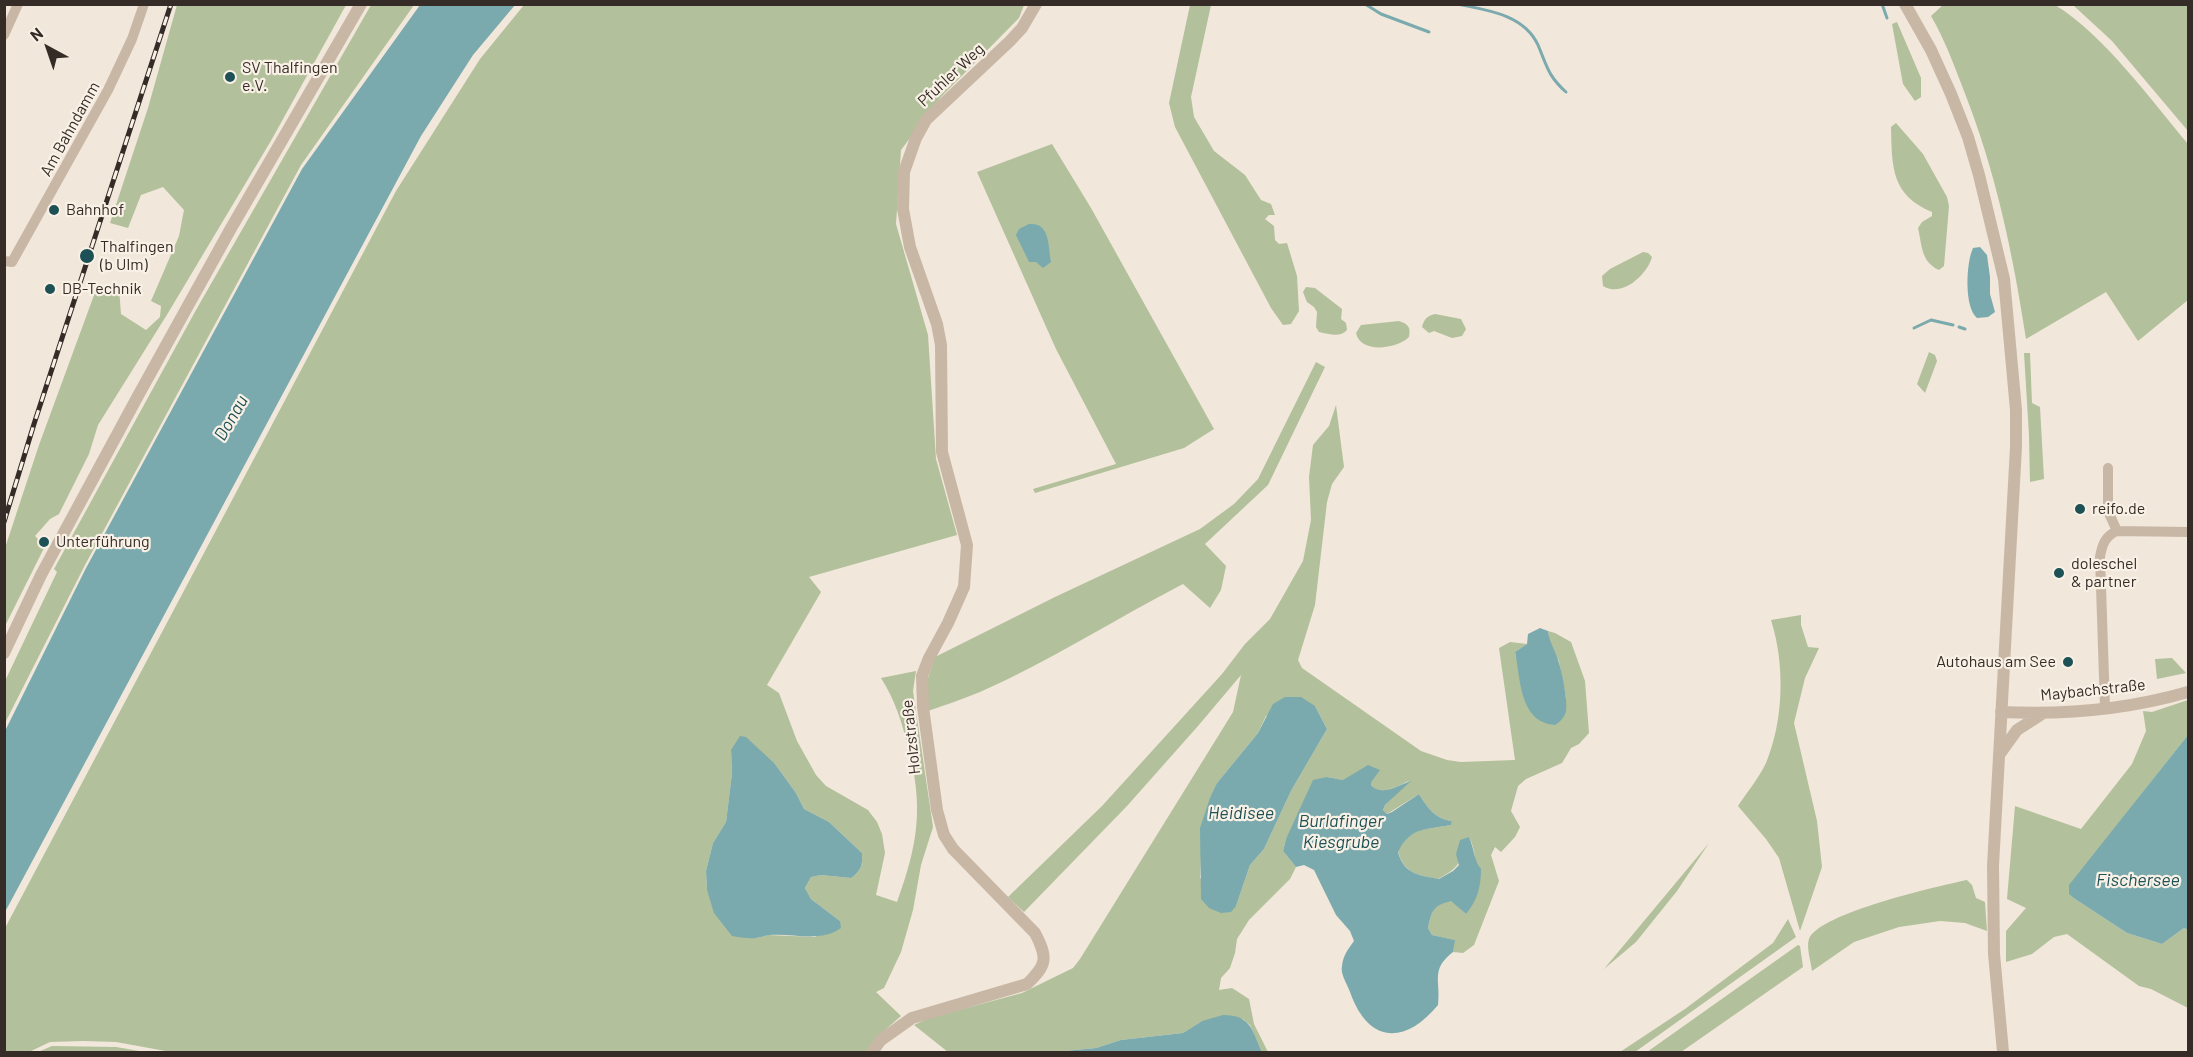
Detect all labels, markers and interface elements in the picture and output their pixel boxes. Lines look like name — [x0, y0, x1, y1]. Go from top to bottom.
north arrow — [18, 18, 78, 78]
text: N — [26, 23, 46, 45]
street label: Pfuhler Weg — [914, 39, 988, 111]
place label: SV Thalfingen e.V. — [242, 58, 338, 96]
marker: SV Thalfingen e.V. — [223, 70, 237, 84]
street label: Am Bahndamm — [36, 79, 104, 179]
place label: Bahnhof — [66, 200, 124, 220]
marker: Bahnhof — [47, 203, 61, 217]
place label: Thalfingen (b Ulm) — [100, 237, 174, 275]
marker: Thalfingen (b Ulm) — [78, 247, 96, 265]
place label: DB-Technik — [62, 279, 142, 299]
marker: DB-Technik — [43, 282, 57, 296]
water label: Donau — [209, 392, 253, 444]
place label: reifo.de — [2092, 499, 2145, 519]
marker: reifo.de — [2073, 502, 2087, 516]
place label: Unterführung — [56, 532, 150, 552]
marker: Unterführung — [37, 535, 51, 549]
place label: doleschel & partner — [2071, 554, 2137, 592]
marker: doleschel & partner — [2052, 566, 2066, 580]
place label: Autohaus am See — [1936, 652, 2056, 672]
marker: Autohaus am See — [2061, 655, 2075, 669]
street label: Maybachstraße — [2039, 675, 2147, 705]
street label: Holzstraße — [898, 699, 924, 775]
water label: Heidisee — [1208, 802, 1274, 824]
water label: Burlafinger Kiesgrube — [1298, 810, 1384, 852]
water label: Fischersee — [2096, 869, 2180, 891]

